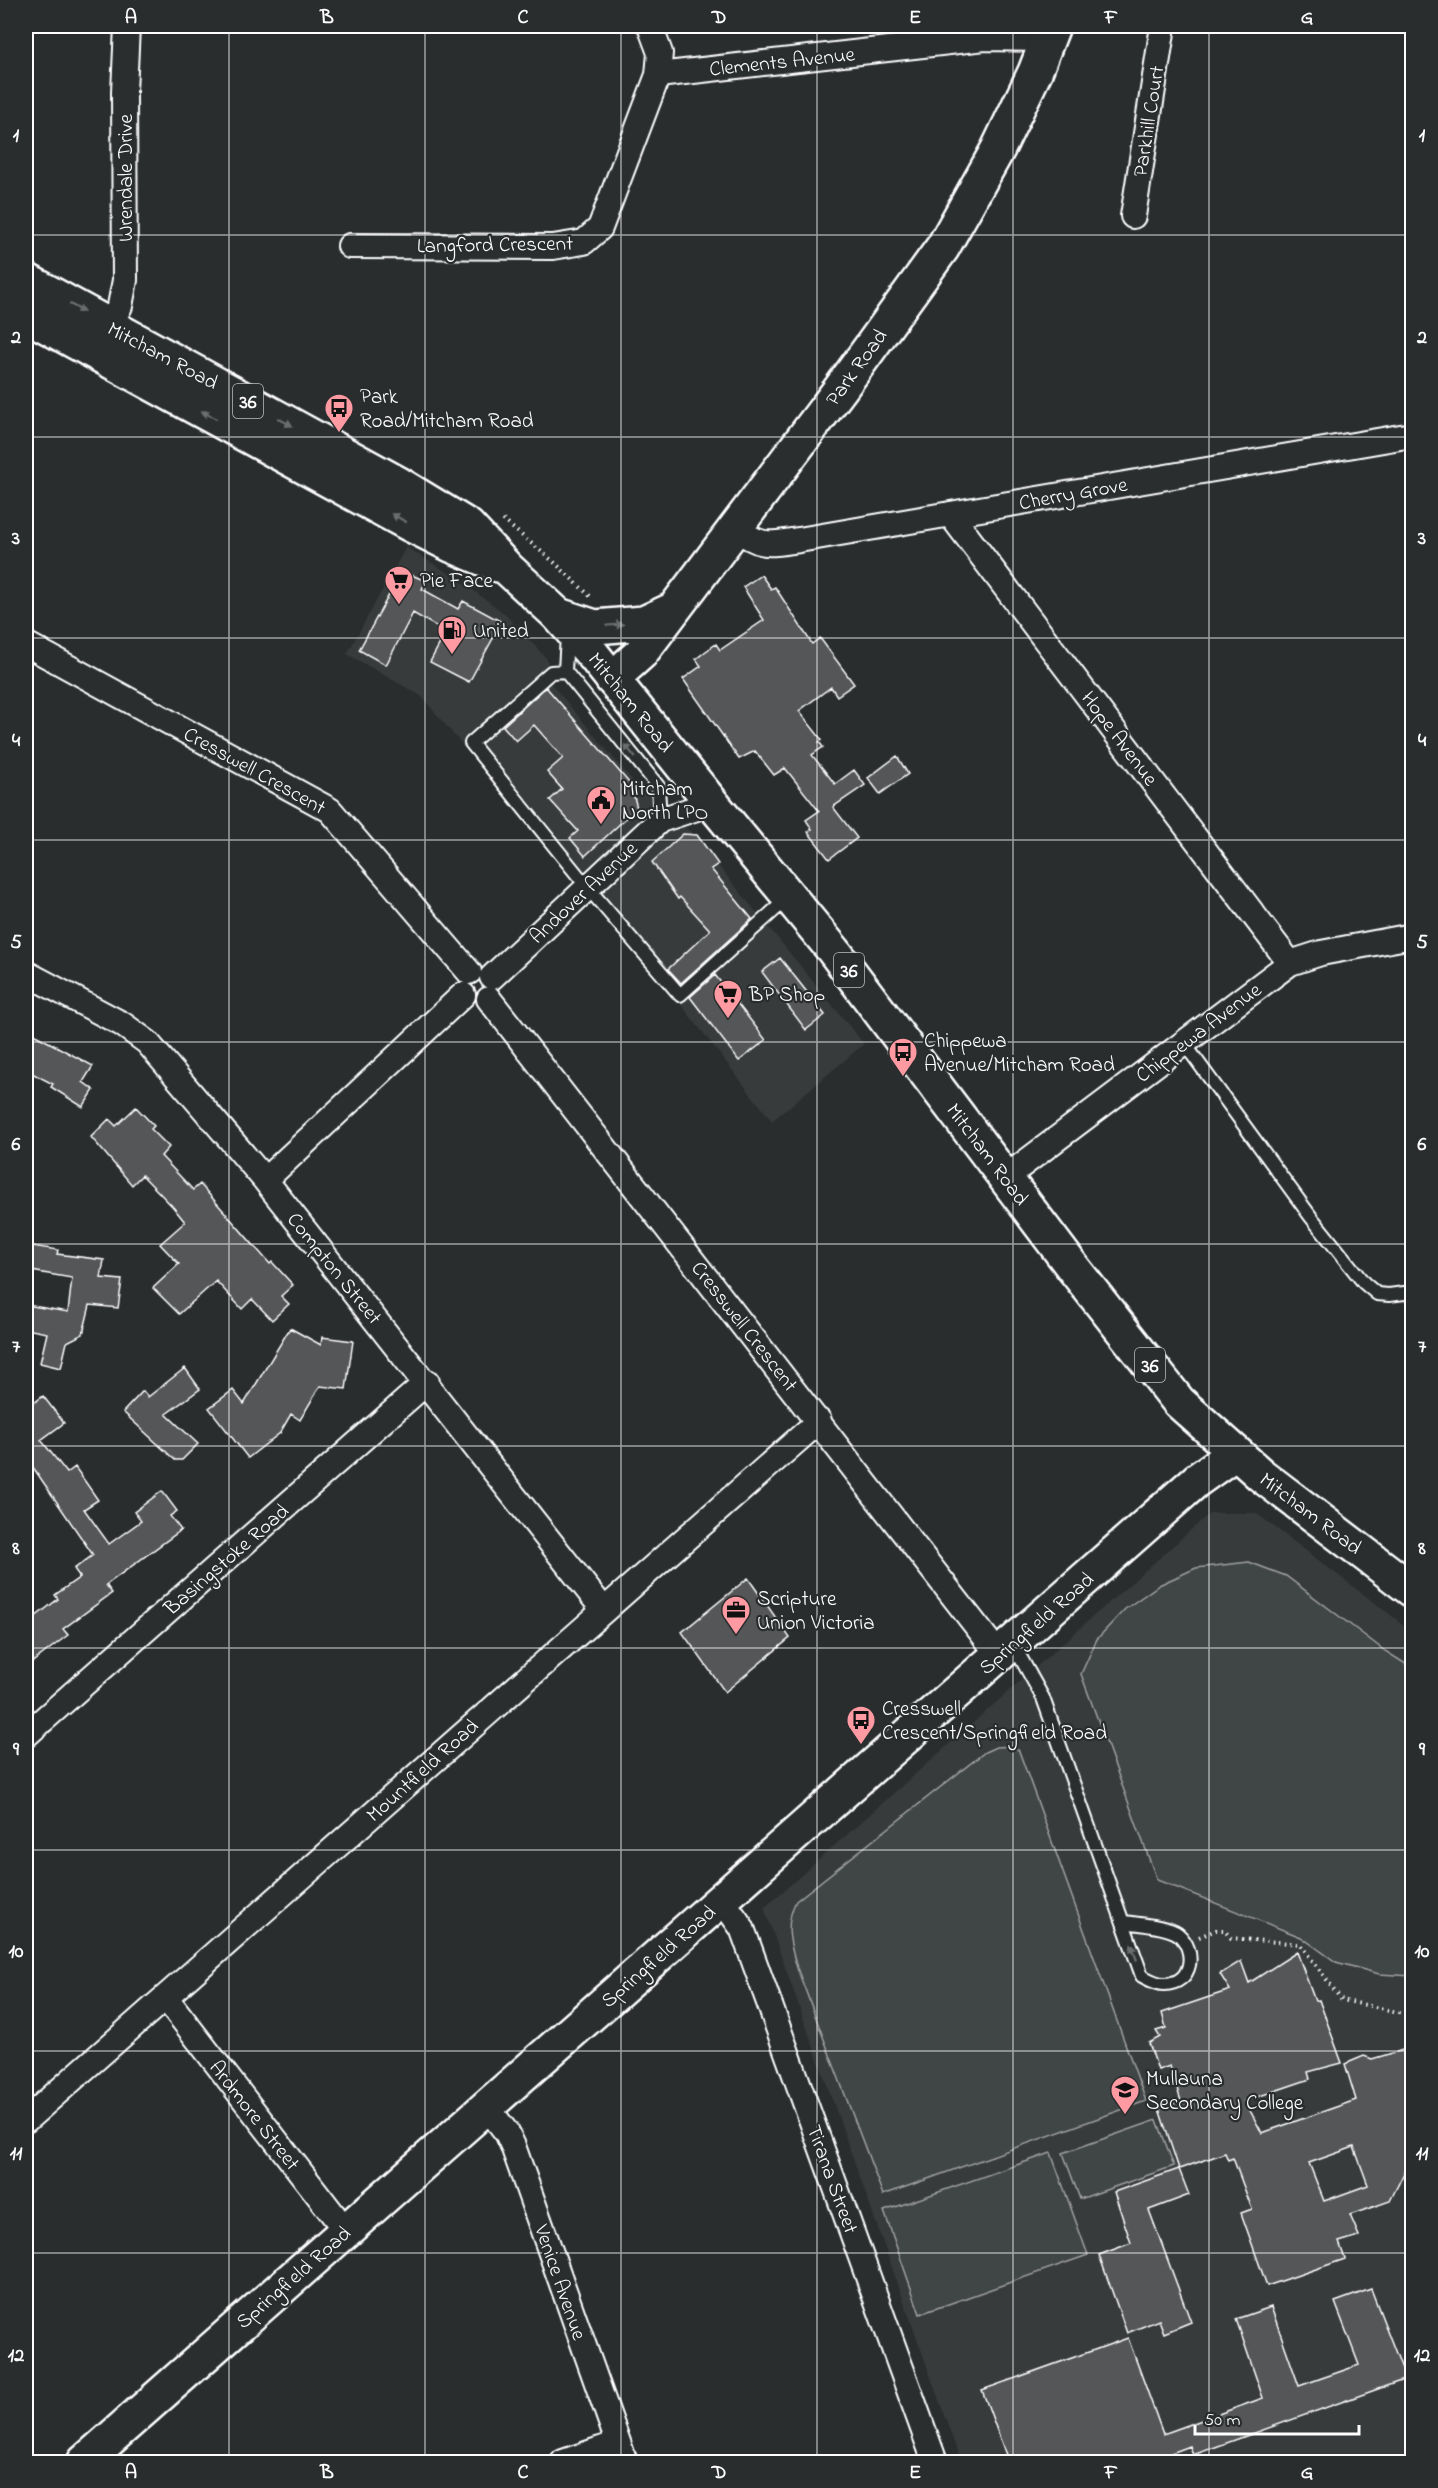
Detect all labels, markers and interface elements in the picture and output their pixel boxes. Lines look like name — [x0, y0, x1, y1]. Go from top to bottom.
text: A — [125, 4, 137, 33]
text: B — [319, 4, 334, 33]
text: C — [518, 4, 529, 33]
text: D — [711, 4, 726, 33]
text: E — [909, 4, 921, 33]
text: F — [1104, 4, 1118, 33]
text: G — [1301, 4, 1314, 33]
street label: Clements Avenue — [708, 40, 857, 86]
street label: Parkhill Court — [1126, 64, 1174, 179]
street label: Wrendale Drive — [112, 114, 142, 242]
text: 1 — [13, 122, 20, 151]
text: 1 — [1419, 122, 1426, 151]
street label: Langford Crescent — [417, 230, 573, 264]
one-way arrow — [68, 303, 85, 313]
street label: Mitcham Road — [101, 315, 223, 399]
street label: Park Road — [819, 323, 896, 413]
text: 2 — [10, 324, 21, 353]
text: 2 — [1416, 324, 1427, 353]
place label: Park Road/Mitcham Road — [360, 383, 534, 437]
road number: 36 — [233, 384, 263, 418]
bus stop icon: Park Road/Mitcham Road — [323, 392, 355, 434]
one-way arrow — [200, 410, 217, 420]
one-way arrow — [277, 417, 294, 427]
street label: Cherry Grove — [1017, 471, 1131, 521]
one-way arrow — [390, 513, 407, 523]
text: 3 — [11, 525, 20, 554]
text: 3 — [1417, 525, 1426, 554]
supermarket icon: Pie Face — [383, 564, 415, 606]
place label: Pie Face — [420, 567, 494, 597]
fuel station icon: United — [436, 614, 468, 656]
place label: United — [473, 617, 529, 647]
one-way arrow — [605, 620, 624, 630]
street label: Mitcham Road — [580, 647, 679, 760]
street label: Hope Avenue — [1073, 685, 1164, 793]
street label: Cresswell Crescent — [177, 720, 331, 823]
text: 4 — [12, 727, 21, 756]
text: 4 — [1418, 727, 1427, 756]
one-way arrow — [624, 744, 637, 759]
place label: Mitcham North LPO — [622, 775, 708, 829]
public building icon: Mitcham North LPO — [585, 784, 617, 826]
street label: Andover Avenue — [523, 835, 646, 952]
text: 5 — [10, 929, 22, 958]
text: 5 — [1416, 929, 1428, 958]
road number: 36 — [834, 953, 864, 987]
street label: Chippewa Avenue — [1130, 976, 1269, 1091]
supermarket icon: BP Shop — [712, 978, 744, 1020]
place label: BP Shop — [748, 981, 825, 1011]
place label: Chippewa Avenue/Mitcham Road — [924, 1027, 1115, 1081]
bus stop icon: Chippewa Avenue/Mitcham Road — [887, 1036, 919, 1078]
street label: Mitcham Road — [938, 1098, 1035, 1213]
text: 6 — [12, 1131, 21, 1160]
text: 6 — [1418, 1131, 1427, 1160]
street label: Compton Street — [279, 1207, 388, 1332]
street label: Cresswell Crescent — [683, 1256, 804, 1399]
text: 7 — [12, 1333, 21, 1362]
text: 7 — [1418, 1333, 1427, 1362]
road number: 36 — [1135, 1348, 1165, 1382]
street label: Mitcham Road — [1252, 1466, 1367, 1563]
street label: Basingstoke Road — [157, 1497, 298, 1626]
text: 8 — [11, 1535, 20, 1564]
text: 8 — [1417, 1535, 1426, 1564]
street label: Springfield Road — [973, 1566, 1103, 1685]
place label: Scripture Union Victoria — [757, 1585, 875, 1639]
office icon: Scripture Union Victoria — [720, 1594, 752, 1636]
place label: Cresswell Crescent/Springfield Road — [882, 1695, 1107, 1751]
bus stop icon: Cresswell Crescent/Springfield Road — [845, 1704, 877, 1746]
street label: Mountfield Road — [360, 1713, 486, 1830]
text: 9 — [12, 1736, 20, 1765]
text: 9 — [1418, 1736, 1426, 1765]
street label: Springfield Road — [595, 1899, 725, 2018]
text: 10 — [9, 1938, 24, 1967]
text: 10 — [1415, 1938, 1430, 1967]
one-way arrow — [1129, 1943, 1138, 1961]
street label: Ardmore Street — [201, 2055, 306, 2178]
place label: Mullauna Secondary College — [1146, 2065, 1304, 2121]
school or university icon: Mullauna Secondary College — [1109, 2074, 1141, 2116]
street label: Tirana Street — [798, 2121, 865, 2238]
text: 11 — [10, 2140, 23, 2169]
text: 11 — [1416, 2140, 1429, 2169]
street label: Springfield Road — [230, 2220, 360, 2339]
street label: Venice Avenue — [525, 2220, 593, 2345]
text: 12 — [8, 2342, 24, 2371]
text: 12 — [1414, 2342, 1430, 2371]
scale bar — [1195, 2398, 1358, 2436]
text: 50 m — [1204, 2408, 1241, 2434]
text: A — [125, 2459, 137, 2488]
text: B — [319, 2459, 334, 2488]
text: C — [518, 2459, 529, 2488]
text: D — [711, 2459, 726, 2488]
text: E — [909, 2459, 921, 2488]
text: F — [1104, 2459, 1118, 2488]
text: G — [1301, 2459, 1314, 2488]

